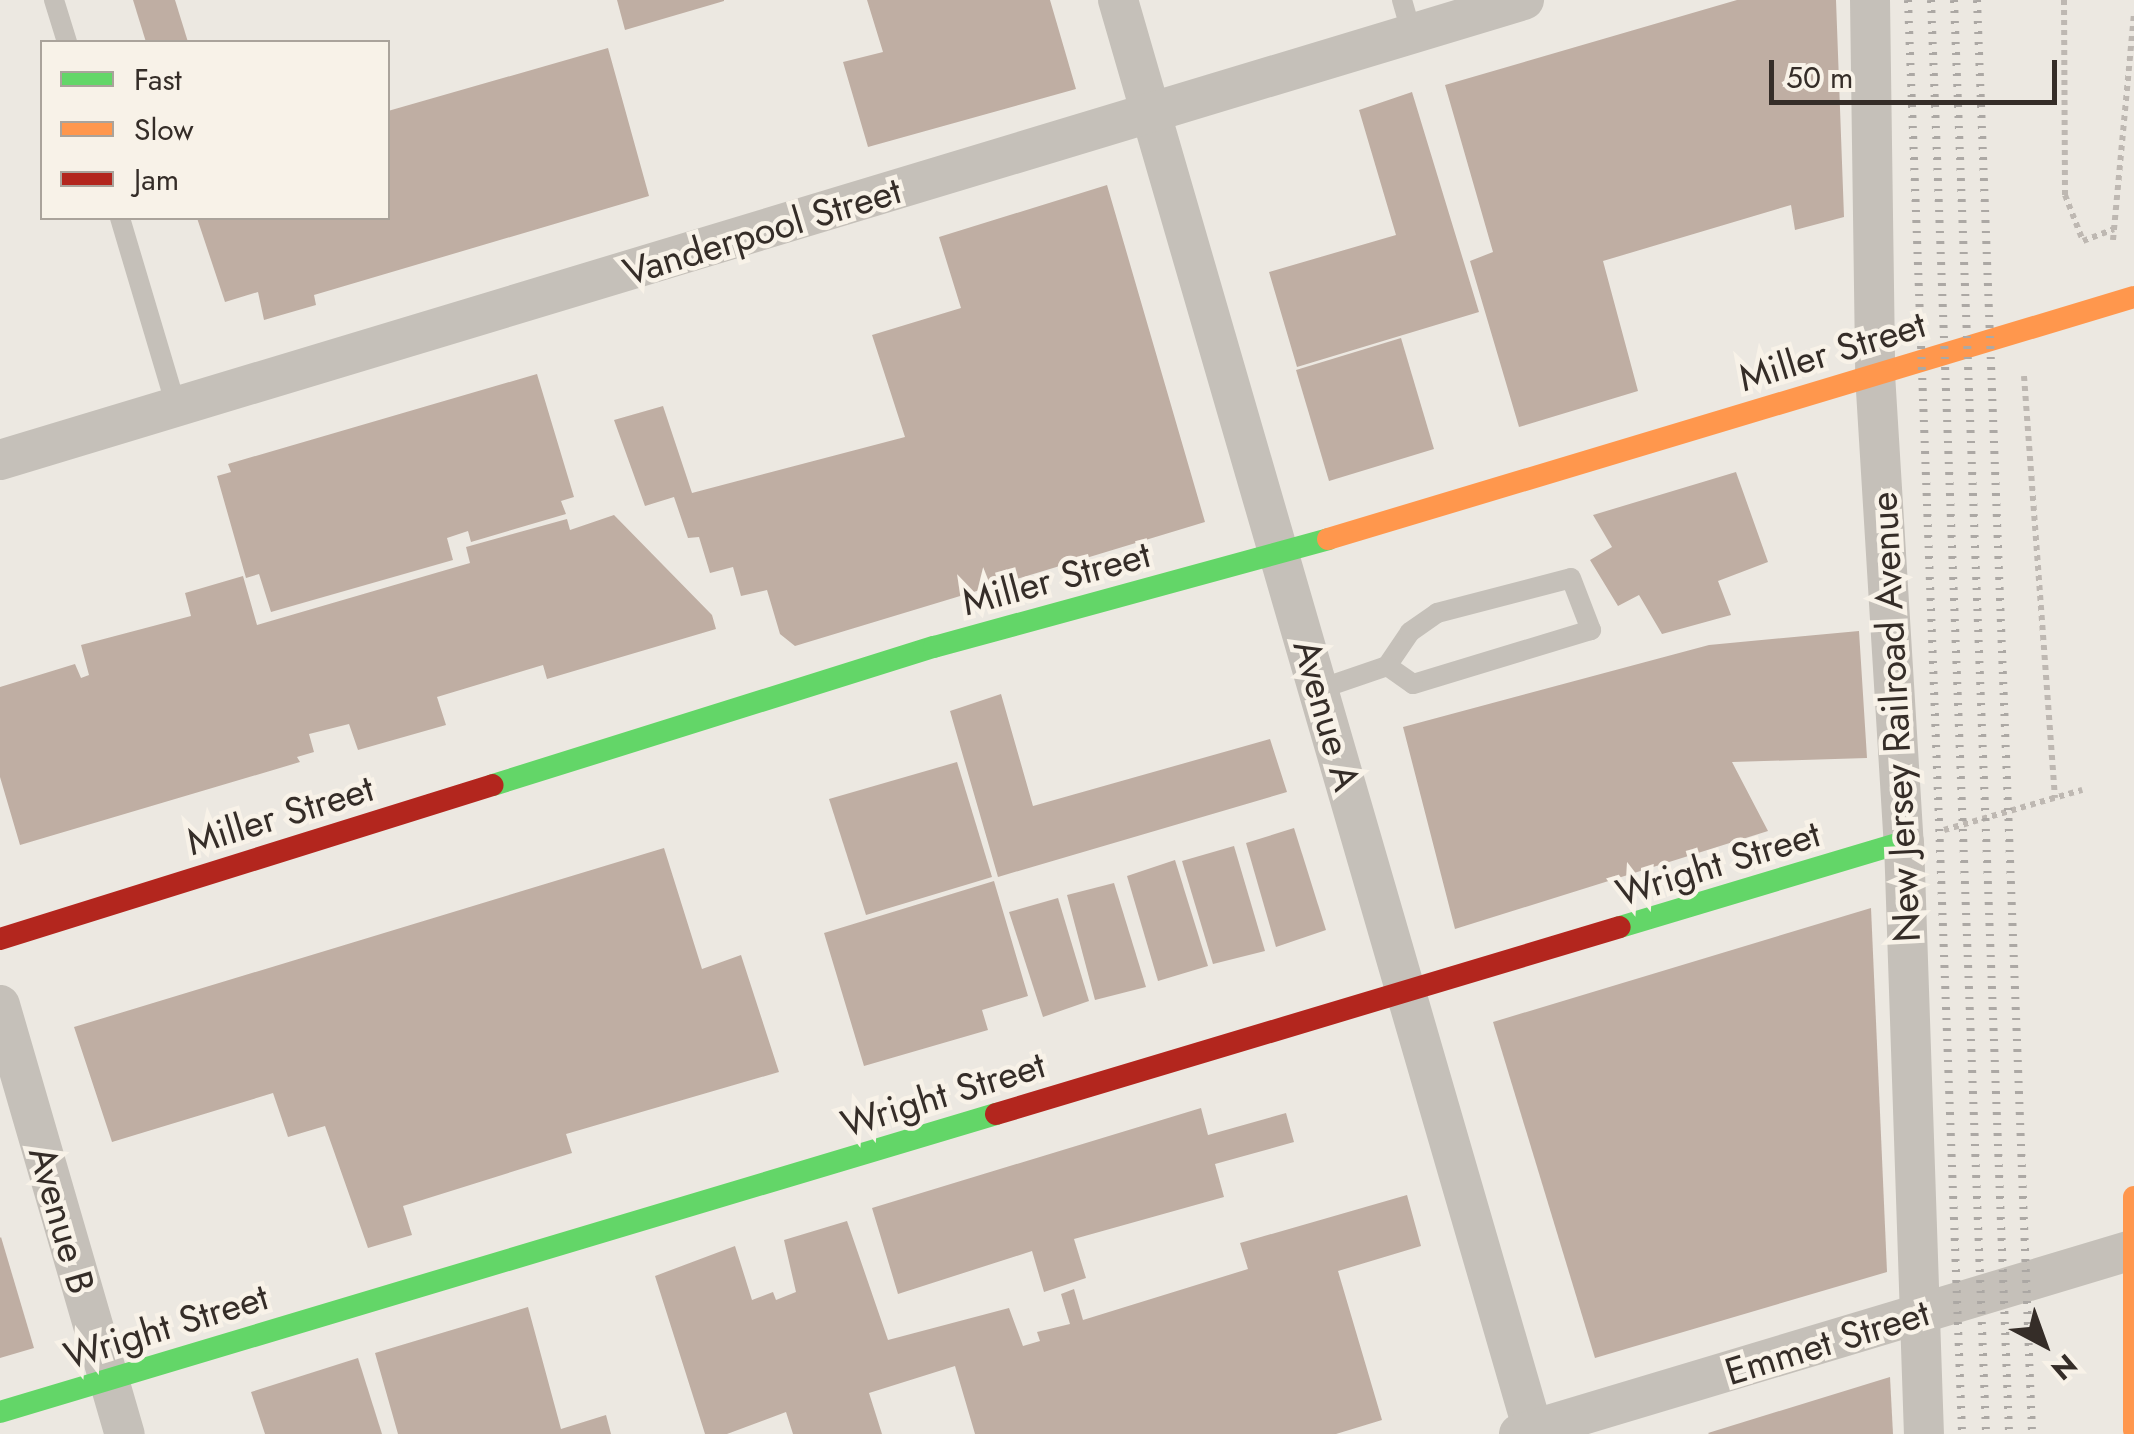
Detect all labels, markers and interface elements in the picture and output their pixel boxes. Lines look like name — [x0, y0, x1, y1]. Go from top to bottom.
legend — [40, 40, 390, 220]
scale bar — [1774, 40, 2062, 102]
text: 50 m — [1786, 56, 1853, 99]
text: Fast — [134, 58, 182, 101]
text: Slow — [134, 108, 194, 151]
text: Jam — [134, 158, 179, 201]
street label: Vanderpool Street — [618, 167, 906, 295]
street label: Miller Street — [1733, 301, 1931, 401]
street label: New Jersey Railroad Avenue — [1860, 491, 1930, 943]
street label: Miller Street — [957, 531, 1155, 625]
street label: Avenue A — [1284, 634, 1370, 796]
street label: Miller Street — [181, 765, 379, 865]
street label: Wright Street — [1611, 810, 1825, 916]
street label: Wright Street — [836, 1041, 1050, 1147]
street label: Avenue B — [19, 1141, 105, 1299]
street label: Wright Street — [59, 1273, 273, 1379]
street label: Emmet Street — [1719, 1289, 1935, 1395]
north arrow — [1994, 1294, 2094, 1394]
text: N — [2042, 1344, 2086, 1390]

